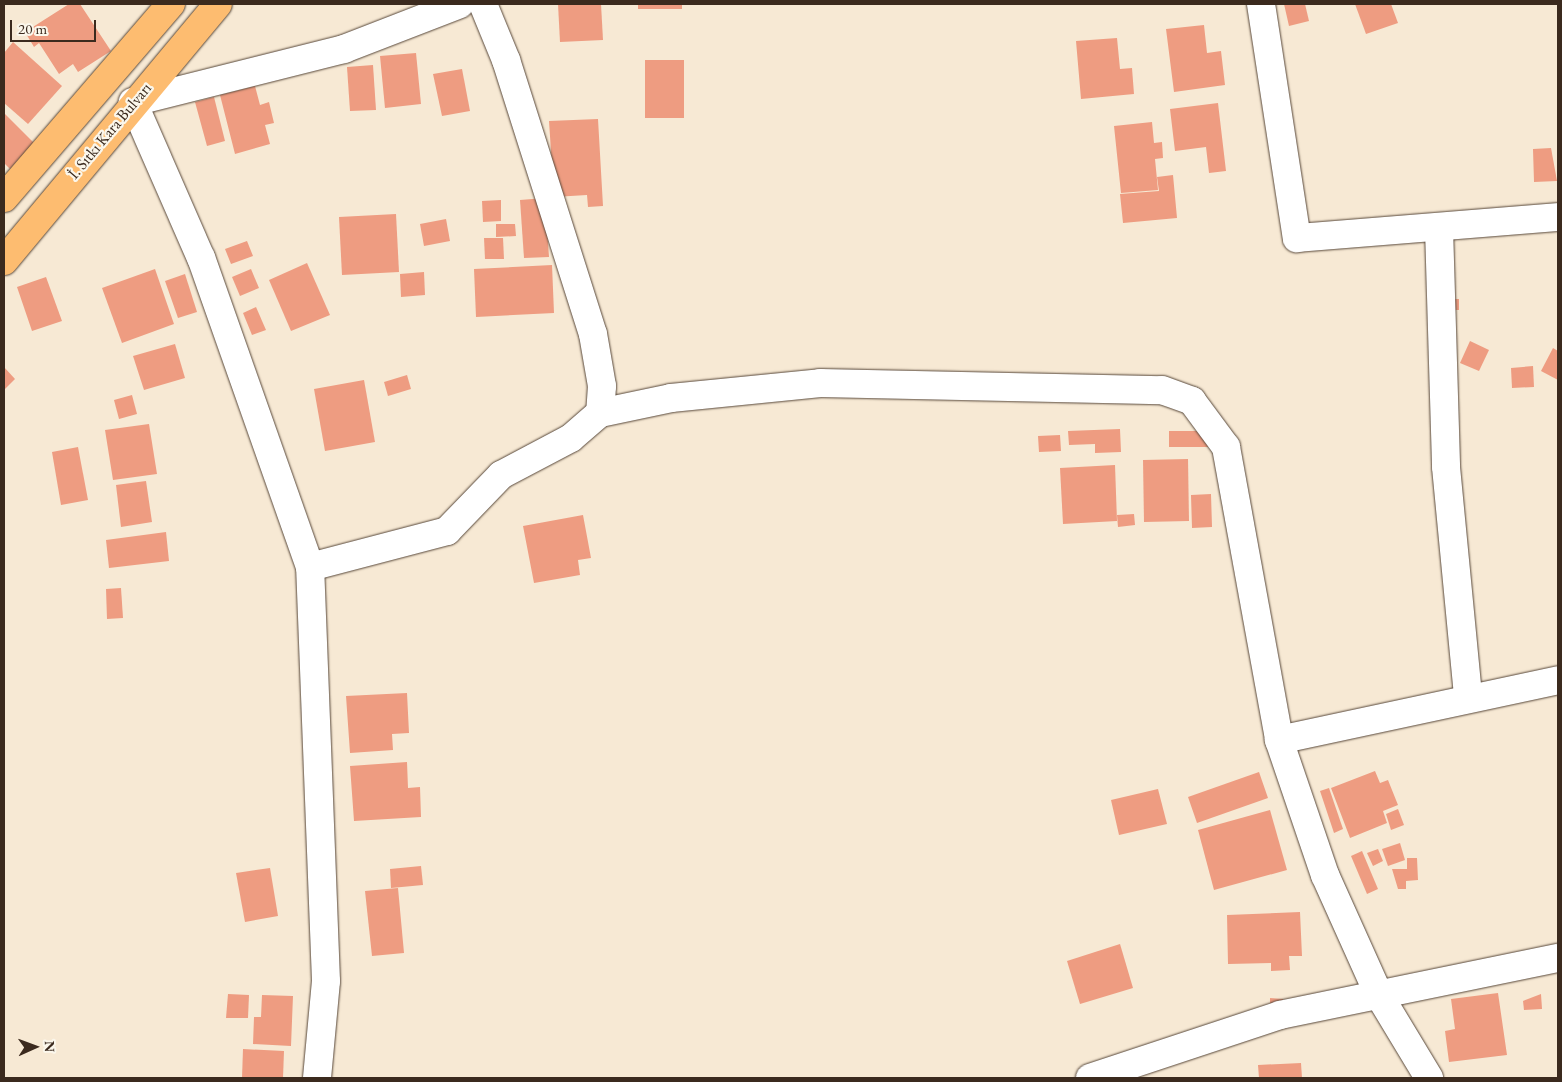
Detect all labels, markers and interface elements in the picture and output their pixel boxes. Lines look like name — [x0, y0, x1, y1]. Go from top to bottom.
scale bar — [12, 10, 99, 42]
text: 20 m — [18, 19, 47, 38]
street label: İ. Sıtkı Kara Bulvarı — [64, 79, 156, 183]
north arrow — [10, 1022, 60, 1072]
text: N — [41, 1040, 59, 1052]

